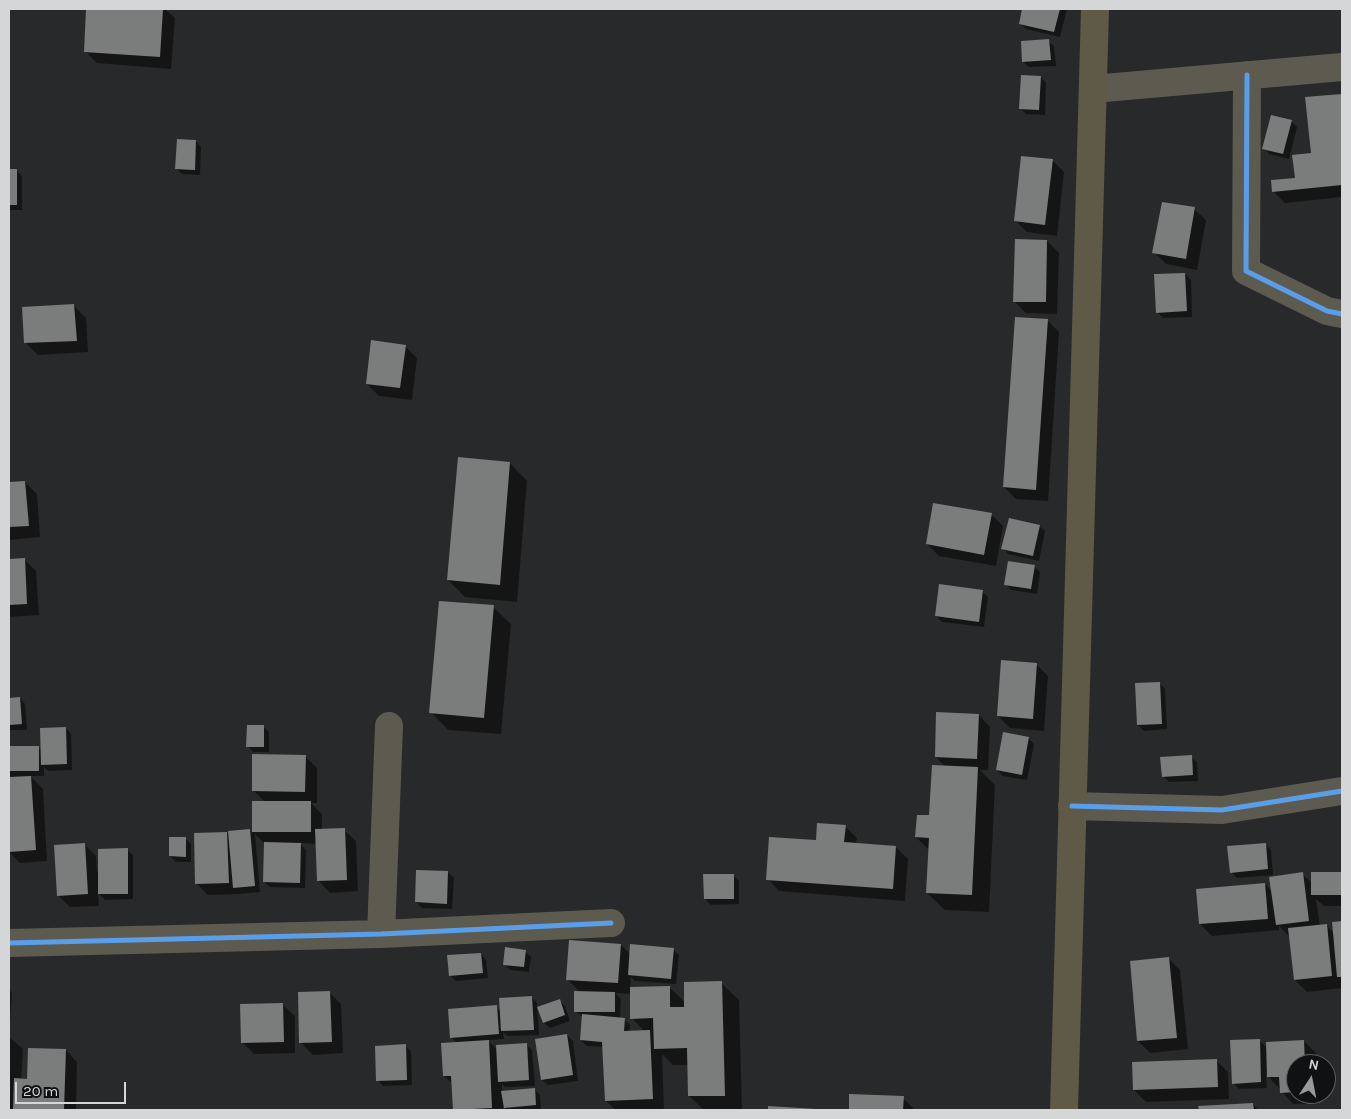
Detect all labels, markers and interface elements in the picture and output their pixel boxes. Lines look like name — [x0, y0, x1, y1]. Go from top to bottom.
north arrow — [1286, 1054, 1336, 1104]
text: N — [1307, 1055, 1320, 1074]
scale bar — [18, 1072, 129, 1104]
text: 20 m — [23, 1082, 58, 1100]

